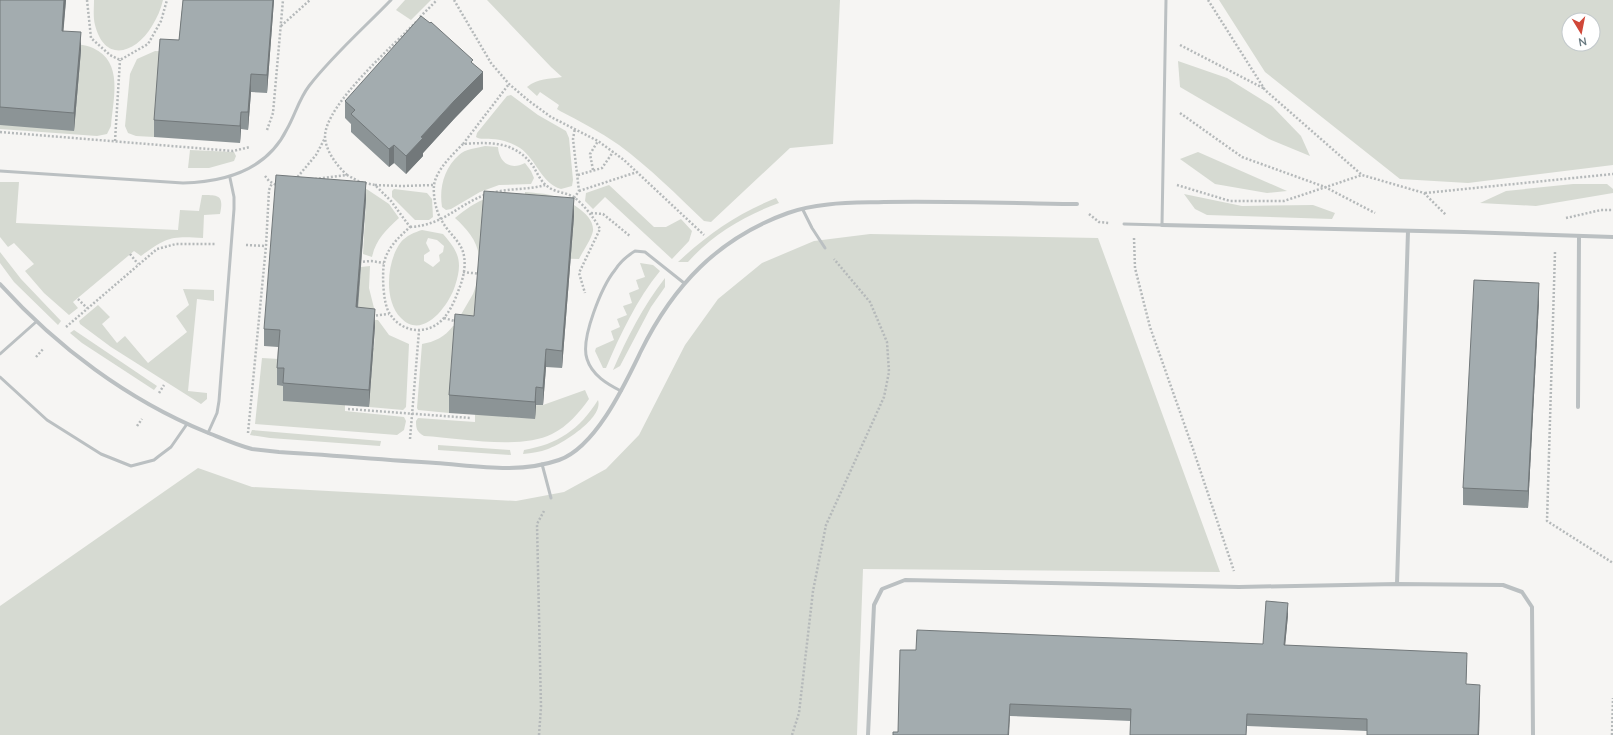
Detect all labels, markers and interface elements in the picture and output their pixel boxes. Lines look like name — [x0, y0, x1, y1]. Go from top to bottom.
north arrow — [1561, 12, 1601, 52]
text: N — [1577, 33, 1588, 49]

